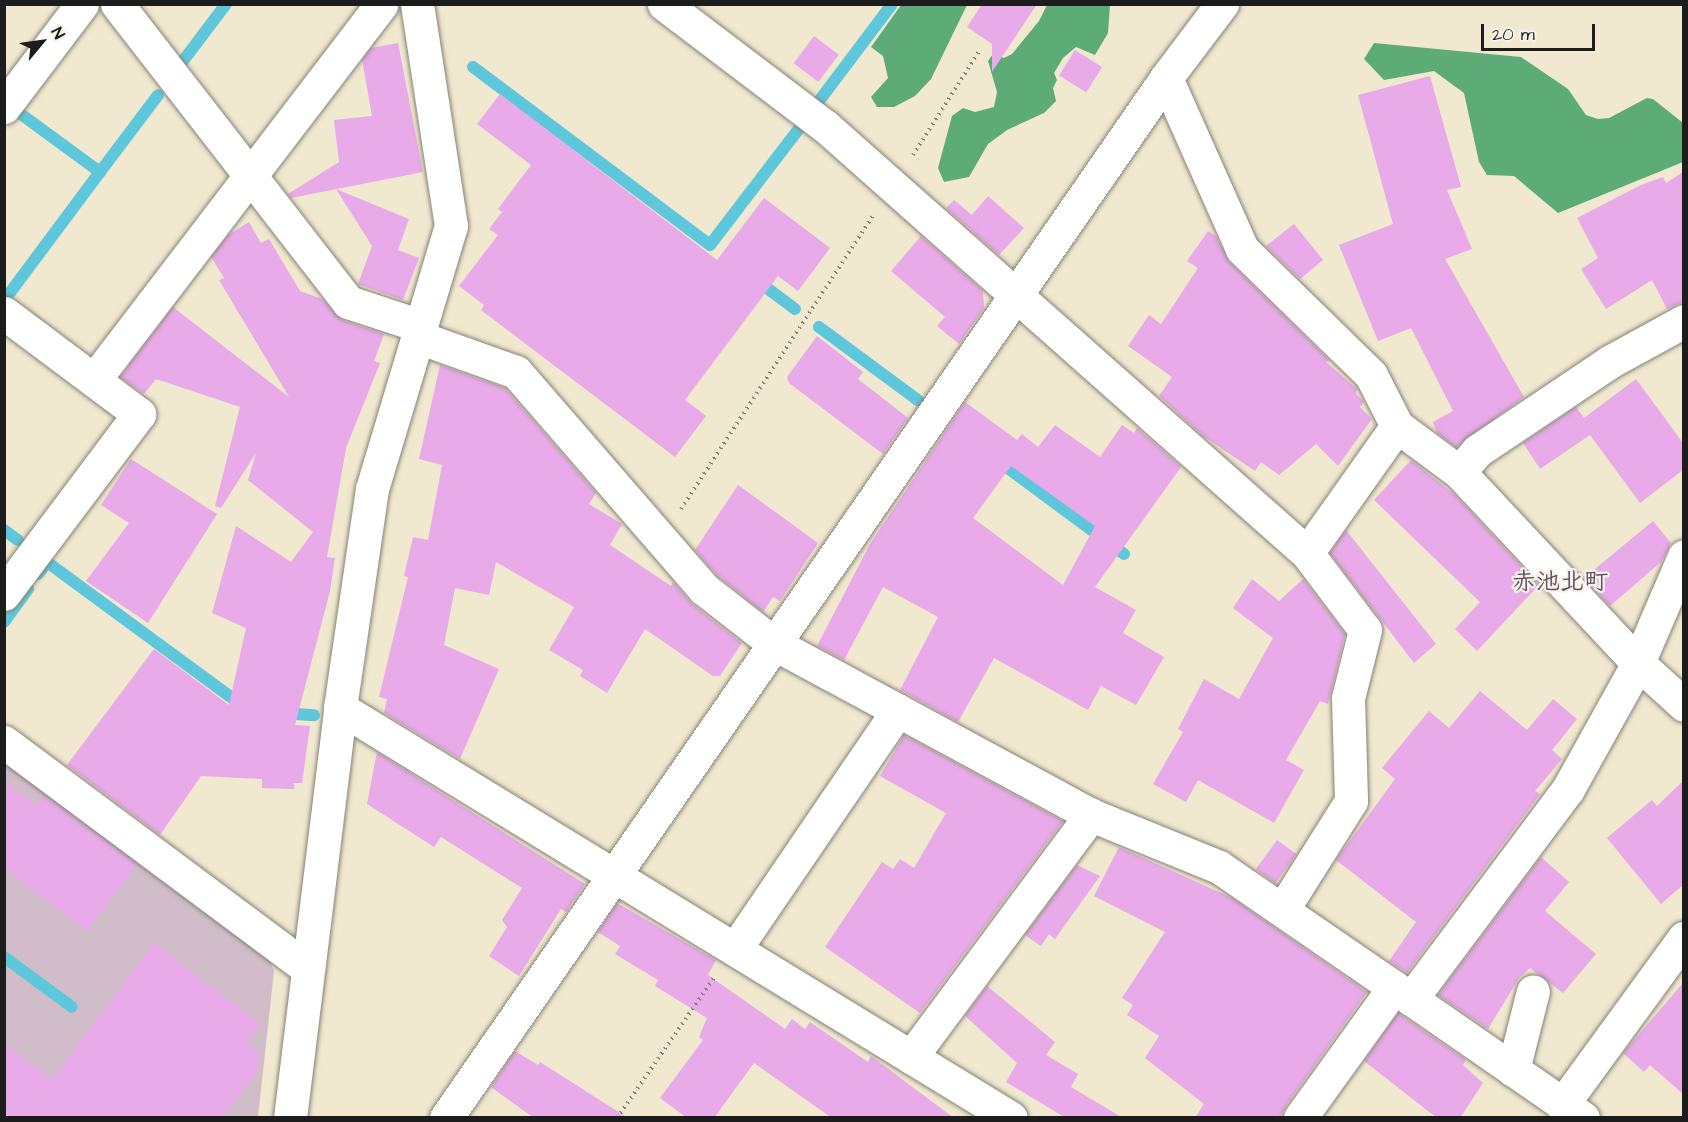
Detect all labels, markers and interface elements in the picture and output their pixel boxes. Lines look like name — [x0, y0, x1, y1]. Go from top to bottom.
north arrow — [12, 12, 72, 72]
scale bar — [1484, 12, 1598, 50]
text: 20 m — [1492, 22, 1535, 47]
text: N — [46, 24, 70, 43]
district label: 赤池北町 — [1512, 569, 1608, 597]

